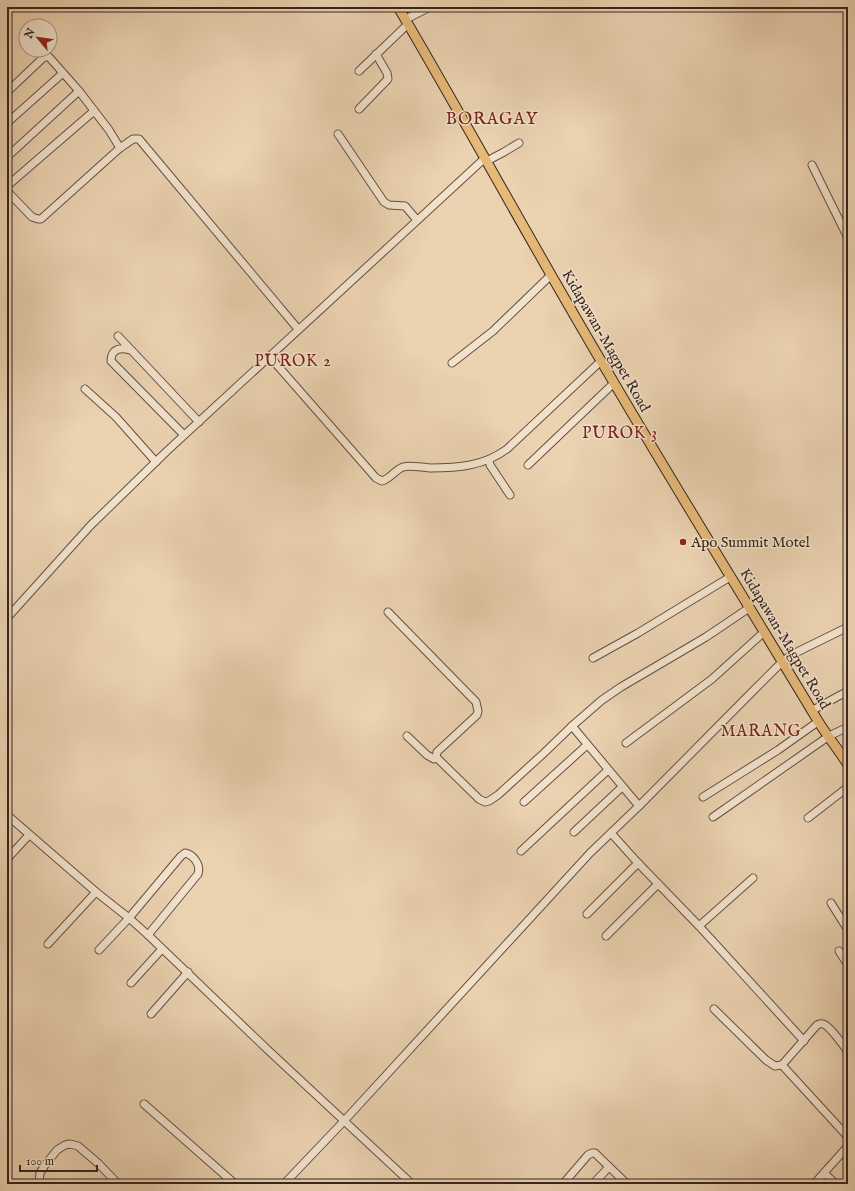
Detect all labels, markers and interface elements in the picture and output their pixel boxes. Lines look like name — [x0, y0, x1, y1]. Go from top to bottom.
north arrow — [18, 18, 58, 58]
text: N — [21, 26, 39, 42]
district label: BORAGAY — [446, 109, 539, 130]
street label: Kidapawan-Magpet Road — [558, 267, 655, 416]
district label: PUROK 2 — [254, 352, 332, 372]
district label: PUROK 3 — [582, 424, 658, 444]
place label: Apo Summit Motel — [690, 533, 811, 552]
marker: Apo Summit Motel — [678, 537, 688, 547]
street label: Kidapawan-Magpet Road — [735, 565, 835, 714]
district label: MARANG — [720, 722, 802, 742]
scale bar — [20, 1147, 97, 1173]
text: 100 m — [26, 1154, 54, 1169]

